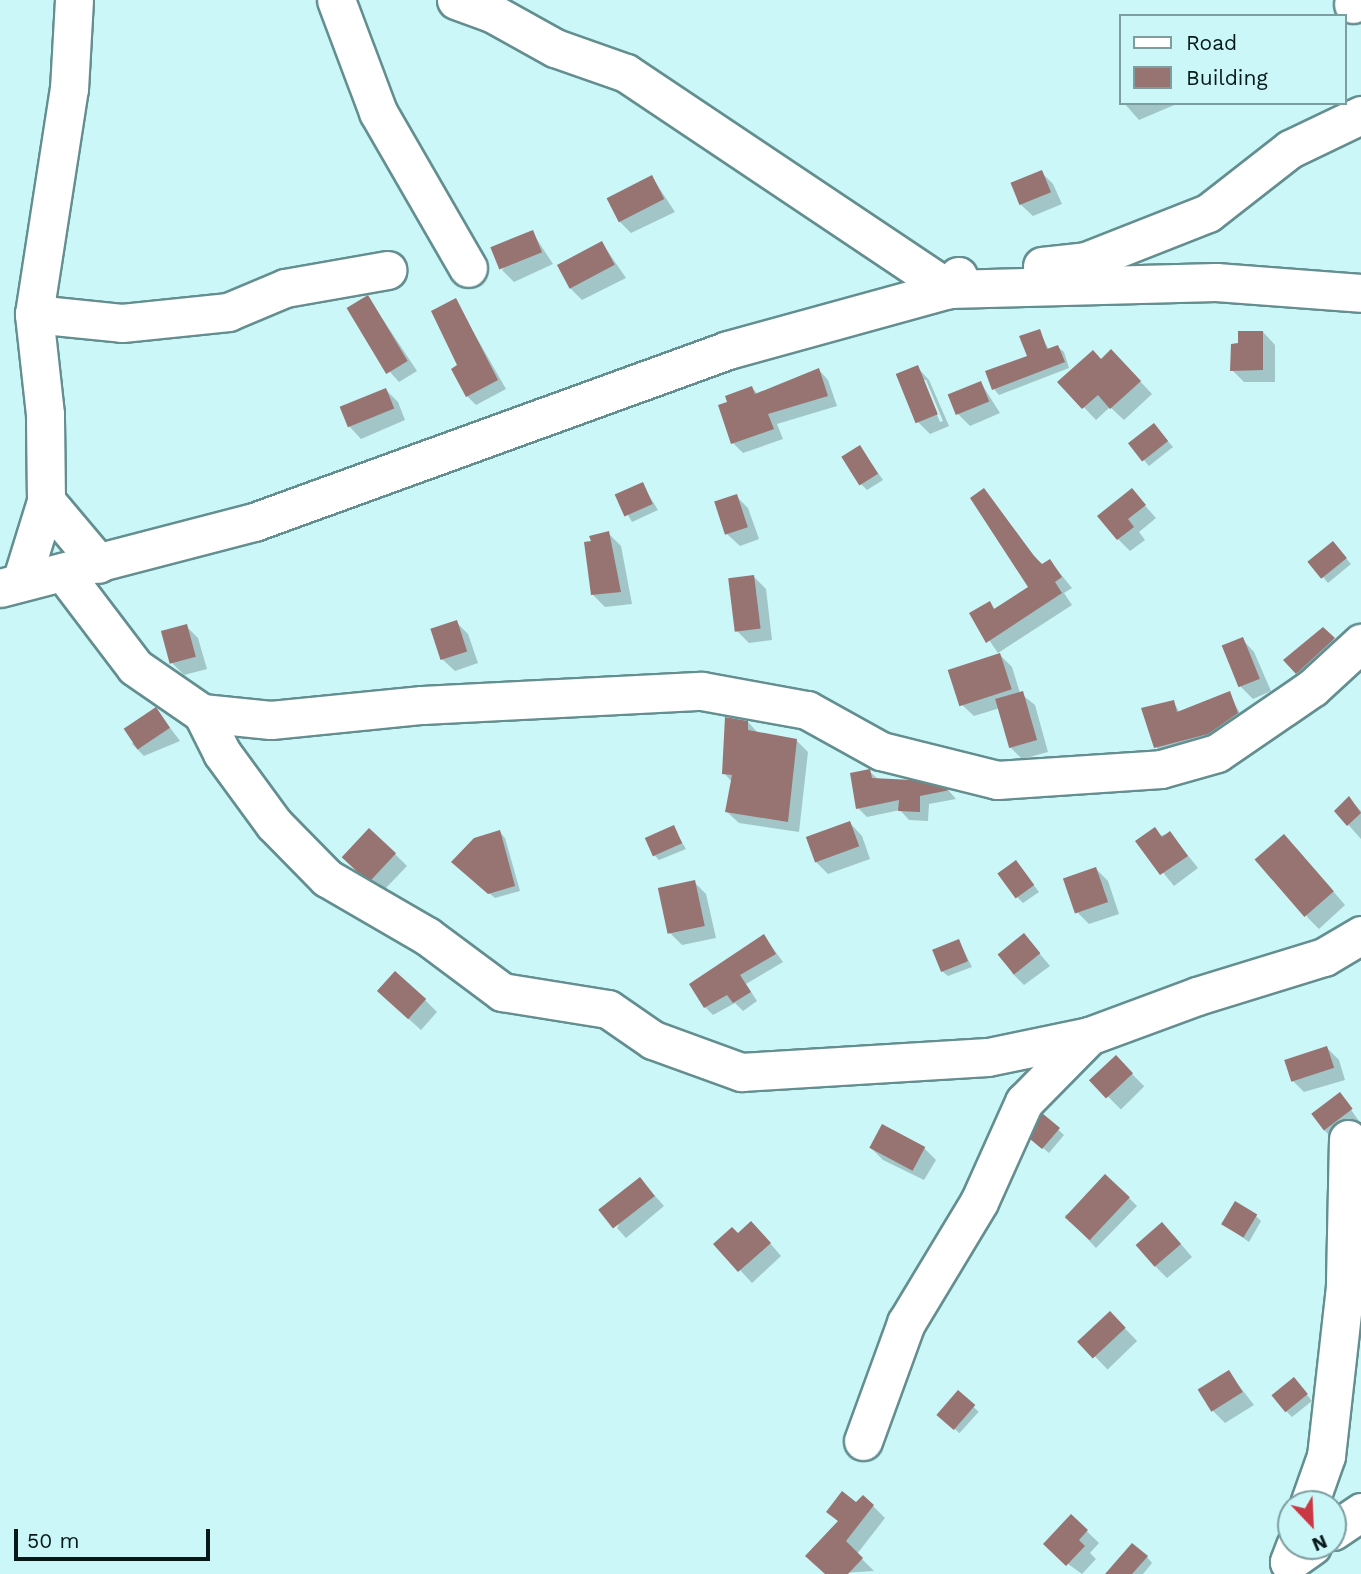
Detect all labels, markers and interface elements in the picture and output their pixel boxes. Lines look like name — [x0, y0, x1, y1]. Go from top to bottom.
legend — [1120, 14, 1347, 105]
text: Road — [1186, 30, 1237, 55]
text: Building — [1186, 65, 1268, 90]
north arrow — [1277, 1490, 1347, 1560]
scale bar — [18, 1514, 214, 1558]
text: 50 m — [27, 1528, 79, 1553]
text: N — [1309, 1530, 1331, 1556]

